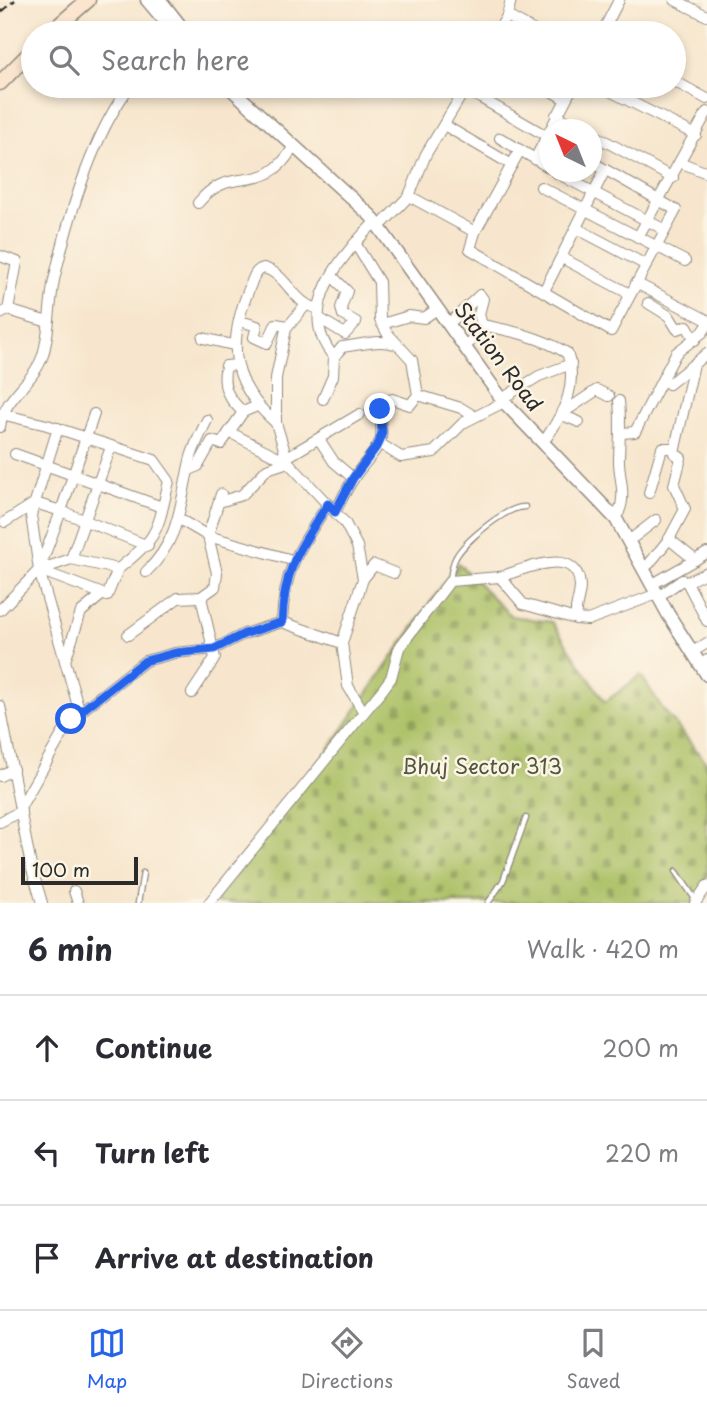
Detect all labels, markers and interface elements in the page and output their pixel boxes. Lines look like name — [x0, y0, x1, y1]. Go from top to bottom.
search box — [21, 21, 686, 98]
text: Search here — [101, 40, 250, 79]
icon: search — [45, 41, 83, 79]
north arrow — [539, 119, 602, 182]
street label: Station Road — [448, 294, 552, 417]
route end — [364, 393, 395, 424]
route start — [55, 703, 86, 734]
park label: Bhuj Sector 313 — [402, 749, 562, 781]
scale bar — [21, 854, 138, 886]
text: 100 m — [32, 855, 90, 883]
text: 6 min — [28, 926, 113, 971]
text: Walk · 420 m — [527, 931, 679, 966]
text: Continue — [95, 1028, 212, 1067]
icon: ahead — [28, 1029, 66, 1067]
text: 200 m — [602, 1030, 679, 1065]
text: Turn left — [95, 1133, 210, 1172]
icon: left — [28, 1134, 66, 1172]
text: 220 m — [605, 1135, 679, 1170]
text: Arrive at destination — [95, 1238, 374, 1277]
icon: arrive — [28, 1239, 66, 1277]
tab: Map — [87, 1324, 127, 1394]
tab: Directions — [301, 1324, 393, 1394]
tab: Saved — [566, 1324, 620, 1394]

